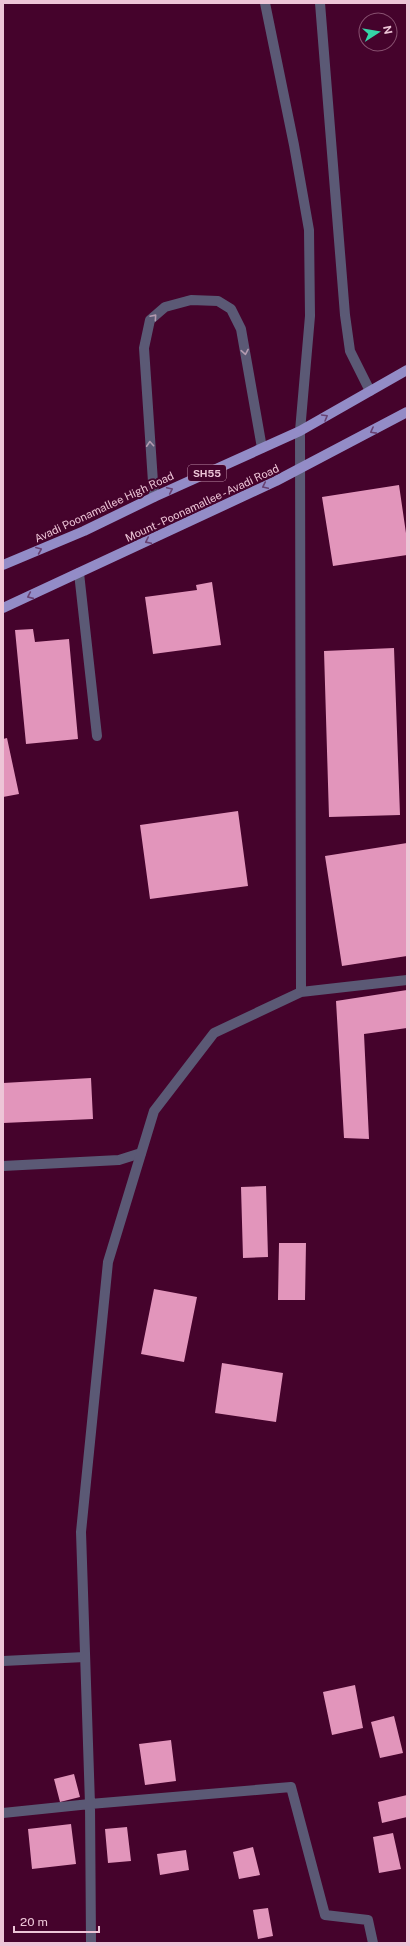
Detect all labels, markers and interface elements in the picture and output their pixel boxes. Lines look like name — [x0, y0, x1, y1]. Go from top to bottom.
north arrow — [358, 12, 398, 52]
text: N — [381, 24, 395, 35]
one-way arrow — [150, 314, 157, 322]
one-way arrow — [241, 349, 249, 355]
one-way arrow — [321, 414, 328, 421]
one-way arrow — [370, 426, 377, 433]
one-way arrow — [146, 441, 155, 447]
street label: Mount - Poonamallee - Avadi Road — [123, 462, 281, 544]
road number: SH55 — [188, 465, 226, 481]
street label: Avadi Poonamallee High Road — [32, 469, 176, 545]
one-way arrow — [262, 481, 270, 489]
one-way arrow — [165, 487, 173, 495]
one-way arrow — [144, 536, 152, 544]
one-way arrow — [35, 547, 42, 555]
one-way arrow — [26, 591, 34, 599]
scale bar — [14, 1908, 99, 1934]
text: 20 m — [20, 1915, 48, 1929]

